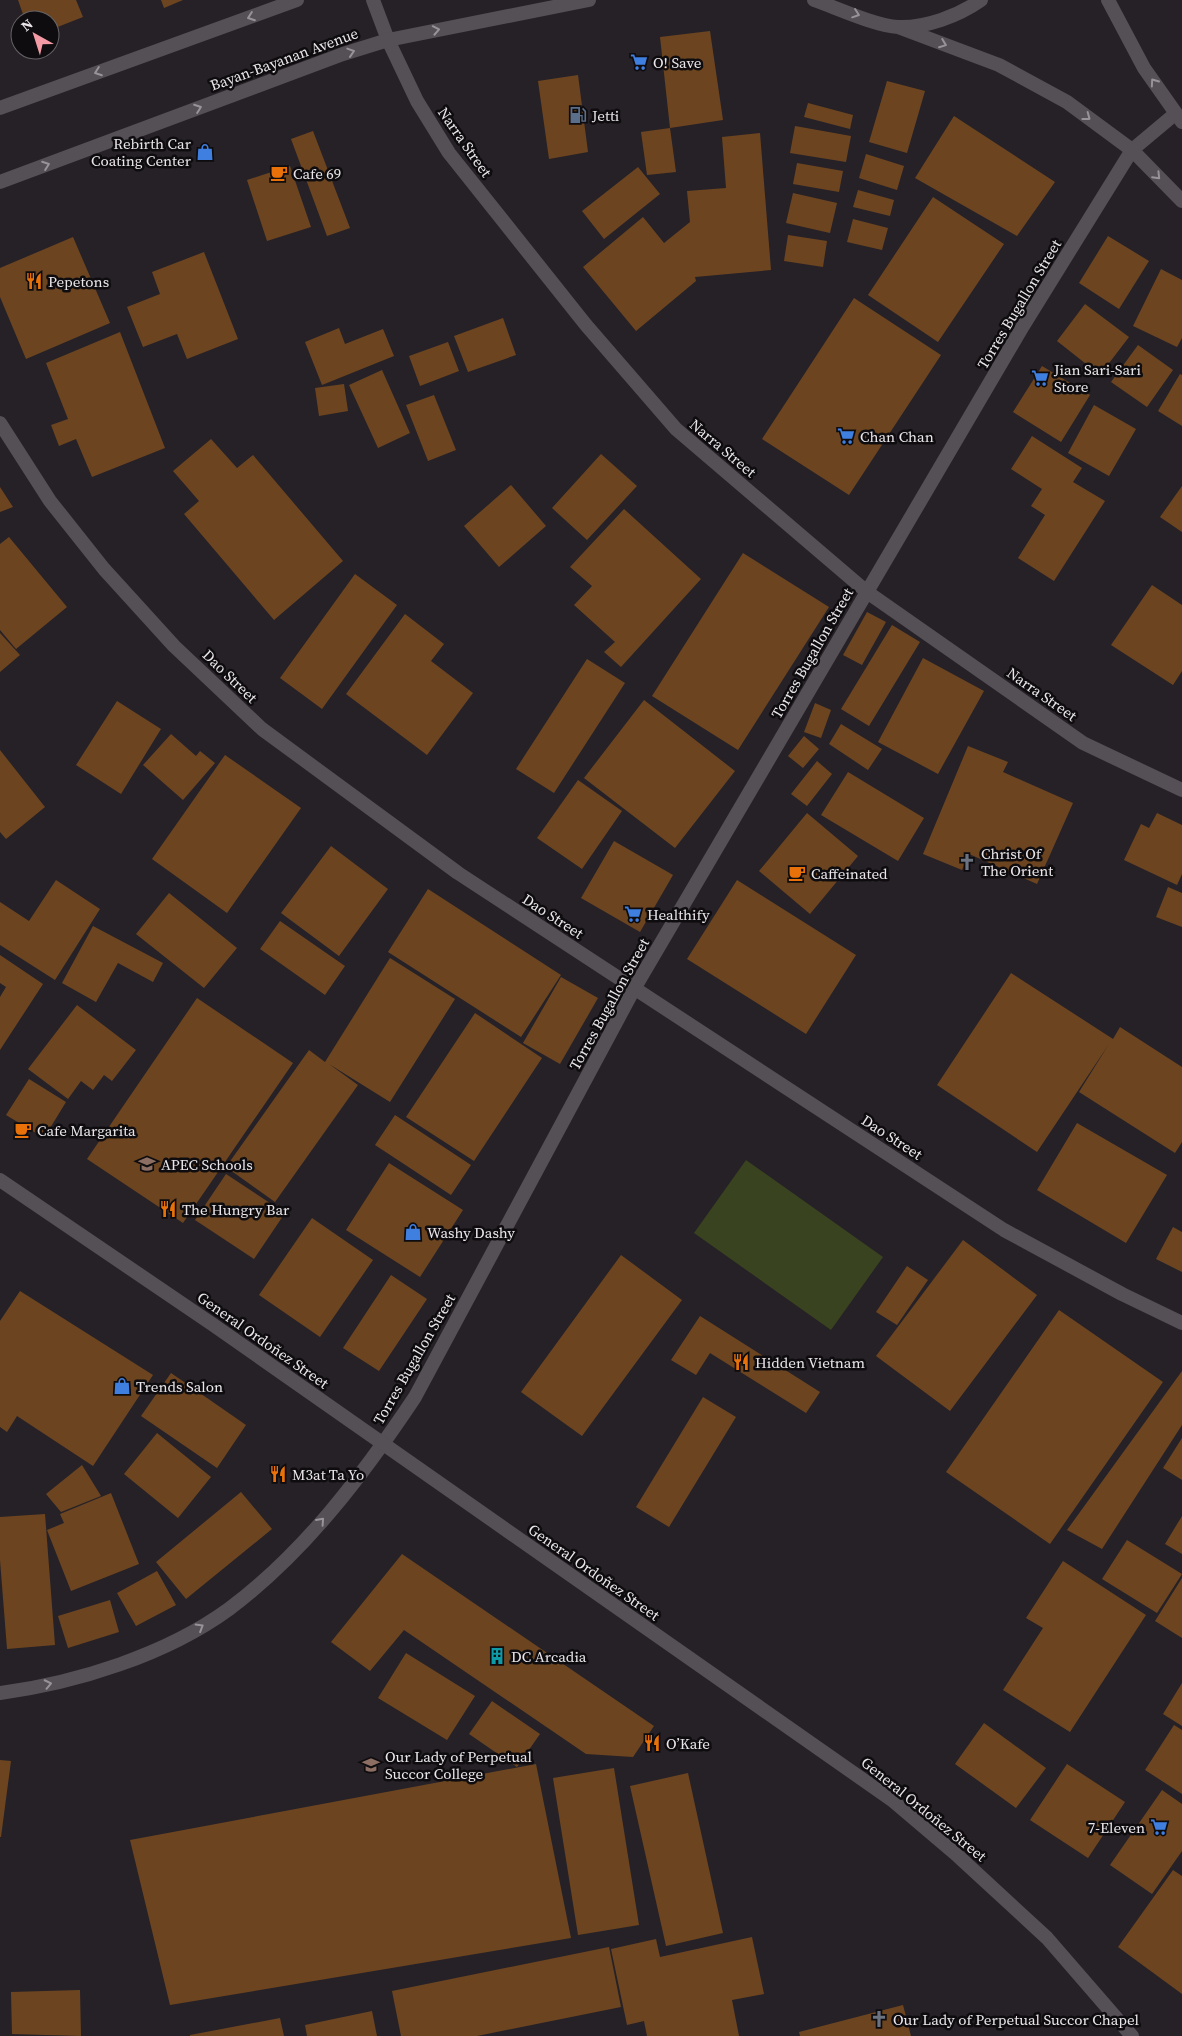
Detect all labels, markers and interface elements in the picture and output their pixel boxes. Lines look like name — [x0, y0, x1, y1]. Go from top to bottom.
one-way arrow — [851, 8, 859, 18]
north arrow — [10, 10, 60, 60]
one-way arrow — [247, 11, 256, 21]
text: N — [17, 14, 37, 36]
street label: Bayan-Bayanan Avenue — [207, 22, 361, 96]
one-way arrow — [431, 25, 440, 36]
one-way arrow — [938, 38, 947, 48]
one-way arrow — [346, 47, 354, 57]
supermarket icon: O! Save — [629, 52, 649, 72]
place label: O! Save — [653, 52, 702, 73]
one-way arrow — [94, 66, 103, 76]
one-way arrow — [1151, 79, 1160, 88]
street label: Narra Street — [433, 103, 497, 181]
one-way arrow — [193, 104, 202, 114]
fuel station icon: Jetti — [568, 105, 588, 125]
place label: Jetti — [591, 105, 619, 126]
one-way arrow — [1081, 111, 1091, 120]
place label: Rebirth Car Coating Center — [91, 133, 192, 171]
shop icon: Rebirth Car Coating Center — [195, 142, 215, 162]
one-way arrow — [41, 160, 49, 170]
cafe icon: Cafe 69 — [269, 163, 289, 183]
place label: Cafe 69 — [293, 163, 341, 184]
one-way arrow — [1151, 170, 1160, 179]
street label: Torres Bugallon Street — [972, 235, 1066, 373]
restaurant icon: Pepetons — [24, 271, 44, 291]
place label: Pepetons — [48, 271, 109, 292]
place label: Jian Sari-Sari Store — [1053, 359, 1141, 397]
supermarket icon: Jian Sari-Sari Store — [1030, 368, 1050, 388]
street label: Narra Street — [685, 414, 761, 482]
supermarket icon: Chan Chan — [836, 426, 856, 446]
place label: Chan Chan — [860, 426, 934, 447]
street label: Torres Bugallon Street — [766, 584, 858, 722]
street label: Dao Street — [198, 645, 262, 708]
street label: Narra Street — [1003, 662, 1081, 726]
place label: Christ Of The Orient — [981, 843, 1053, 881]
church icon: Christ Of The Orient — [957, 852, 977, 872]
cafe icon: Caffeinated — [787, 863, 807, 883]
place label: Caffeinated — [811, 863, 888, 884]
street label: Dao Street — [518, 888, 588, 944]
supermarket icon: Healthify — [623, 904, 643, 924]
place label: Healthify — [647, 904, 710, 925]
street label: Torres Bugallon Street — [564, 934, 654, 1074]
street label: Dao Street — [857, 1109, 927, 1165]
cafe icon: Cafe Margarita — [13, 1120, 33, 1140]
place label: Cafe Margarita — [37, 1120, 136, 1141]
school or university icon: APEC Schools — [137, 1154, 157, 1174]
place label: APEC Schools — [161, 1154, 253, 1175]
restaurant icon: The Hungry Bar — [158, 1199, 178, 1219]
place label: The Hungry Bar — [182, 1199, 290, 1220]
shop icon: Washy Dashy — [403, 1222, 423, 1242]
place label: Washy Dashy — [427, 1222, 515, 1243]
street label: General Ordoñez Street — [193, 1287, 333, 1393]
street label: Torres Bugallon Street — [368, 1290, 460, 1428]
restaurant icon: Hidden Vietnam — [731, 1352, 751, 1372]
place label: Hidden Vietnam — [755, 1352, 865, 1373]
shop icon: Trends Salon — [112, 1376, 132, 1396]
place label: Trends Salon — [136, 1376, 223, 1397]
restaurant icon: M3at Ta Yo — [268, 1464, 288, 1484]
place label: M3at Ta Yo — [292, 1464, 364, 1485]
one-way arrow — [315, 1517, 324, 1526]
street label: General Ordoñez Street — [524, 1519, 664, 1625]
one-way arrow — [194, 1624, 203, 1634]
building icon: DC Arcadia — [487, 1646, 507, 1666]
place label: DC Arcadia — [511, 1646, 587, 1667]
one-way arrow — [44, 1680, 52, 1690]
restaurant icon: O’Kafe — [642, 1733, 662, 1753]
place label: O’Kafe — [666, 1733, 710, 1754]
place label: Our Lady of Perpetual Succor College — [385, 1746, 533, 1784]
street label: General Ordoñez Street — [857, 1752, 991, 1866]
school or university icon: Our Lady of Perpetual Succor College — [361, 1755, 381, 1775]
place label: 7-Eleven — [1088, 1817, 1145, 1838]
supermarket icon: 7-Eleven — [1149, 1817, 1169, 1837]
church icon: Our Lady of Perpetual Succor Chapel — [869, 2009, 889, 2029]
place label: Our Lady of Perpetual Succor Chapel — [893, 2009, 1139, 2030]

